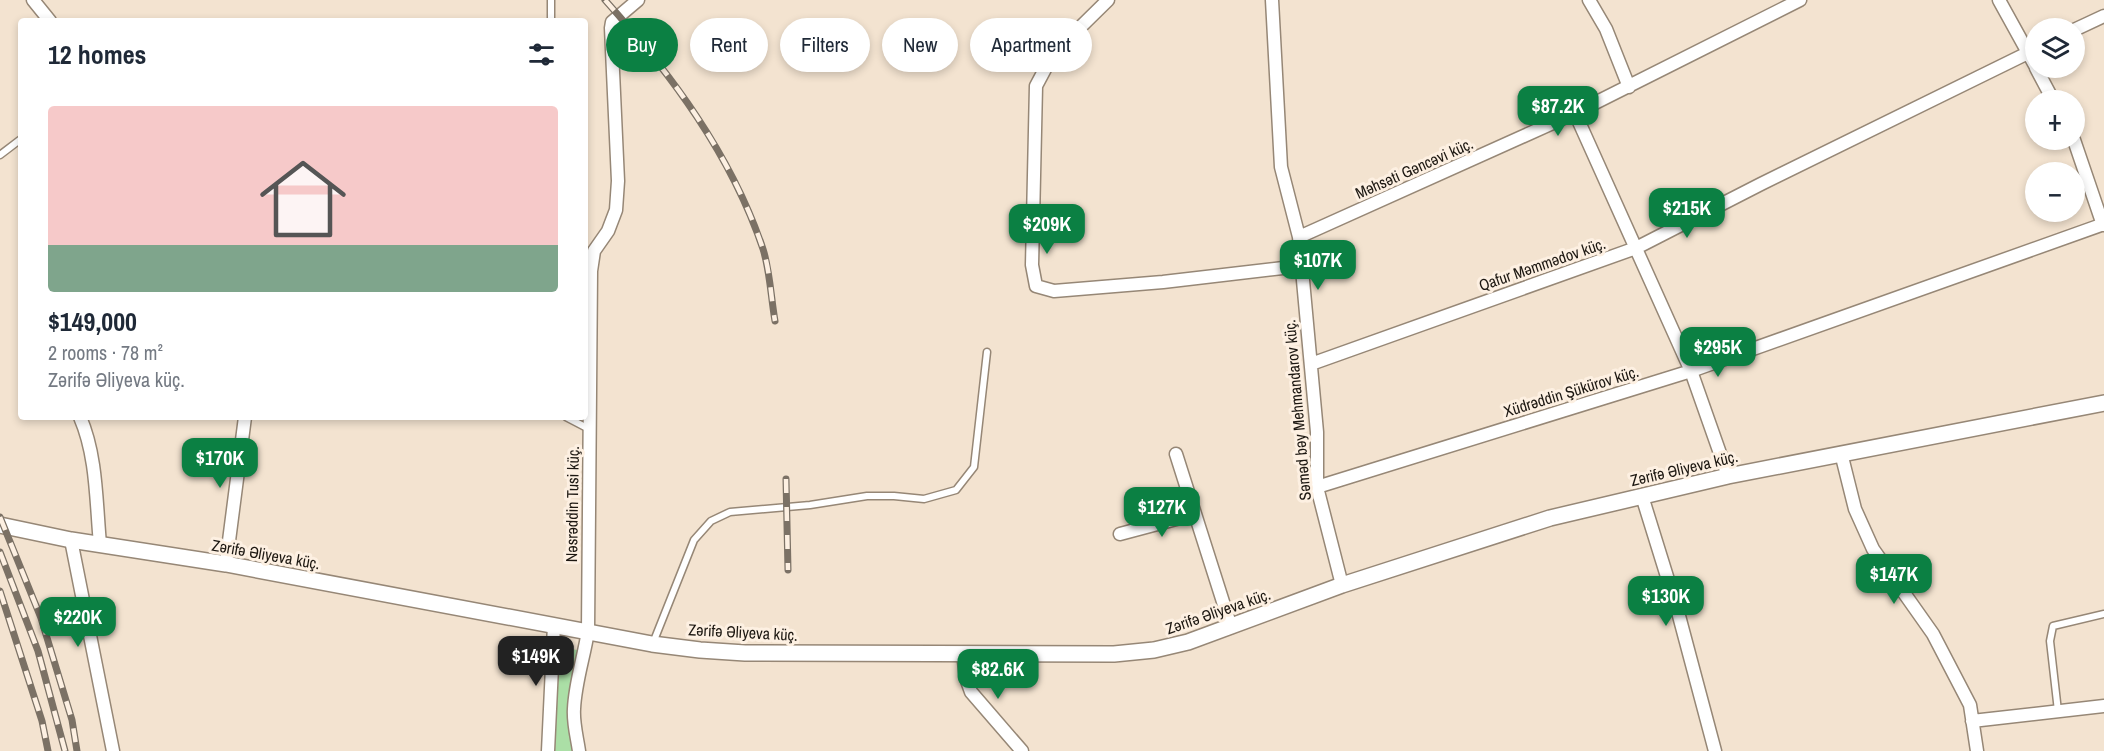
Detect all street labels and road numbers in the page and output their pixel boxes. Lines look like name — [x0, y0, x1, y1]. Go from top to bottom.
street label: Məhsəti Gəncəvi küç. — [1352, 132, 1476, 204]
street label: Qafur Məmmədov küç. — [1476, 232, 1608, 296]
street label: Səməd bəy Mehmandarov küç. — [1278, 319, 1316, 501]
street label: Xüdrəddin Şükürov küç. — [1501, 360, 1641, 422]
street label: Zərifə Əliyeva küç. — [1628, 445, 1740, 491]
street label: Nəsrəddin Tusi küç. — [560, 446, 584, 562]
street label: Zərifə Əliyeva küç. — [210, 534, 322, 574]
street label: Zərifə Əliyeva küç. — [1163, 583, 1273, 639]
street label: Zərifə Əliyeva küç. — [688, 618, 798, 646]

